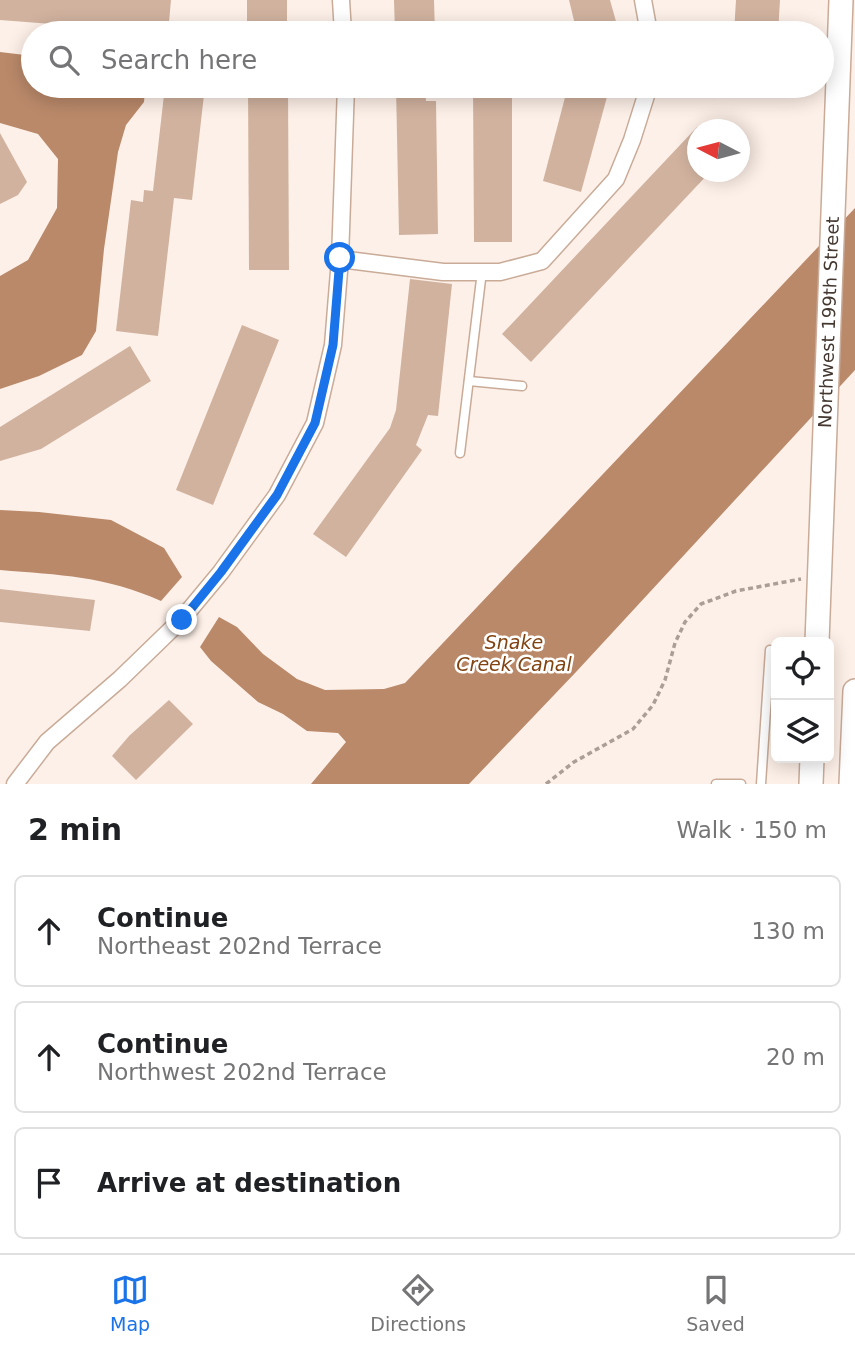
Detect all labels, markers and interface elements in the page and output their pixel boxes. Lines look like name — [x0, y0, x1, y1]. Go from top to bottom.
search box — [21, 21, 834, 98]
icon: search — [45, 41, 83, 79]
text: Search here — [101, 45, 257, 75]
north arrow — [687, 119, 750, 182]
street label: Northwest 199th Street — [814, 216, 843, 428]
route start — [324, 242, 355, 273]
route end — [166, 604, 197, 635]
water label: Snake Creek Canal — [456, 631, 572, 675]
map controls — [771, 637, 834, 763]
button: locate — [771, 637, 834, 700]
button: layers — [771, 700, 834, 763]
text: 2 min — [28, 812, 122, 847]
text: Walk · 150 m — [676, 817, 827, 843]
text: Continue — [97, 903, 228, 933]
icon: ahead — [30, 912, 68, 950]
text: 130 m — [751, 918, 825, 944]
text: Northeast 202nd Terrace — [97, 933, 382, 959]
text: Continue — [97, 1029, 228, 1059]
icon: ahead — [30, 1038, 68, 1076]
text: 20 m — [766, 1044, 825, 1070]
text: Northwest 202nd Terrace — [97, 1059, 387, 1085]
icon: arrive — [30, 1164, 68, 1202]
text: Arrive at destination — [97, 1168, 401, 1198]
tab: Map — [110, 1271, 150, 1335]
tab: Directions — [370, 1271, 466, 1335]
tab: Saved — [686, 1271, 745, 1335]

